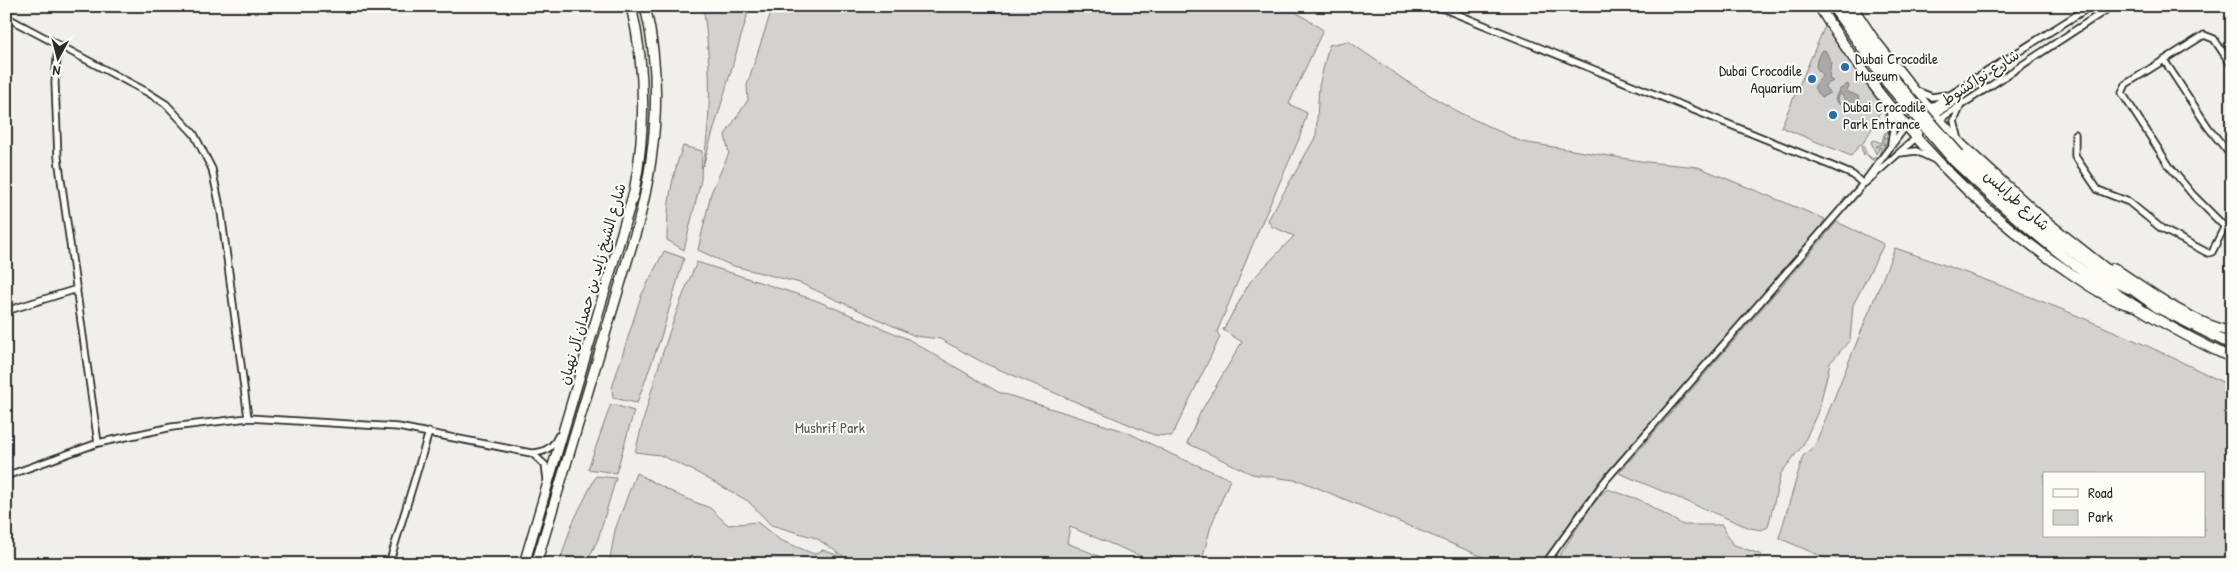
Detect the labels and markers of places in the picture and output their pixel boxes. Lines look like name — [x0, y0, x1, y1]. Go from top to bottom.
place label: Dubai Crocodile Museum — [1855, 48, 1938, 86]
place label: Dubai Crocodile Aquarium — [1719, 60, 1802, 98]
marker: Dubai Crocodile Museum — [1839, 61, 1851, 73]
marker: Dubai Crocodile Aquarium — [1806, 73, 1818, 85]
place label: Dubai Crocodile Park Entrance — [1843, 96, 1926, 134]
marker: Dubai Crocodile Park Entrance — [1827, 109, 1839, 121]

